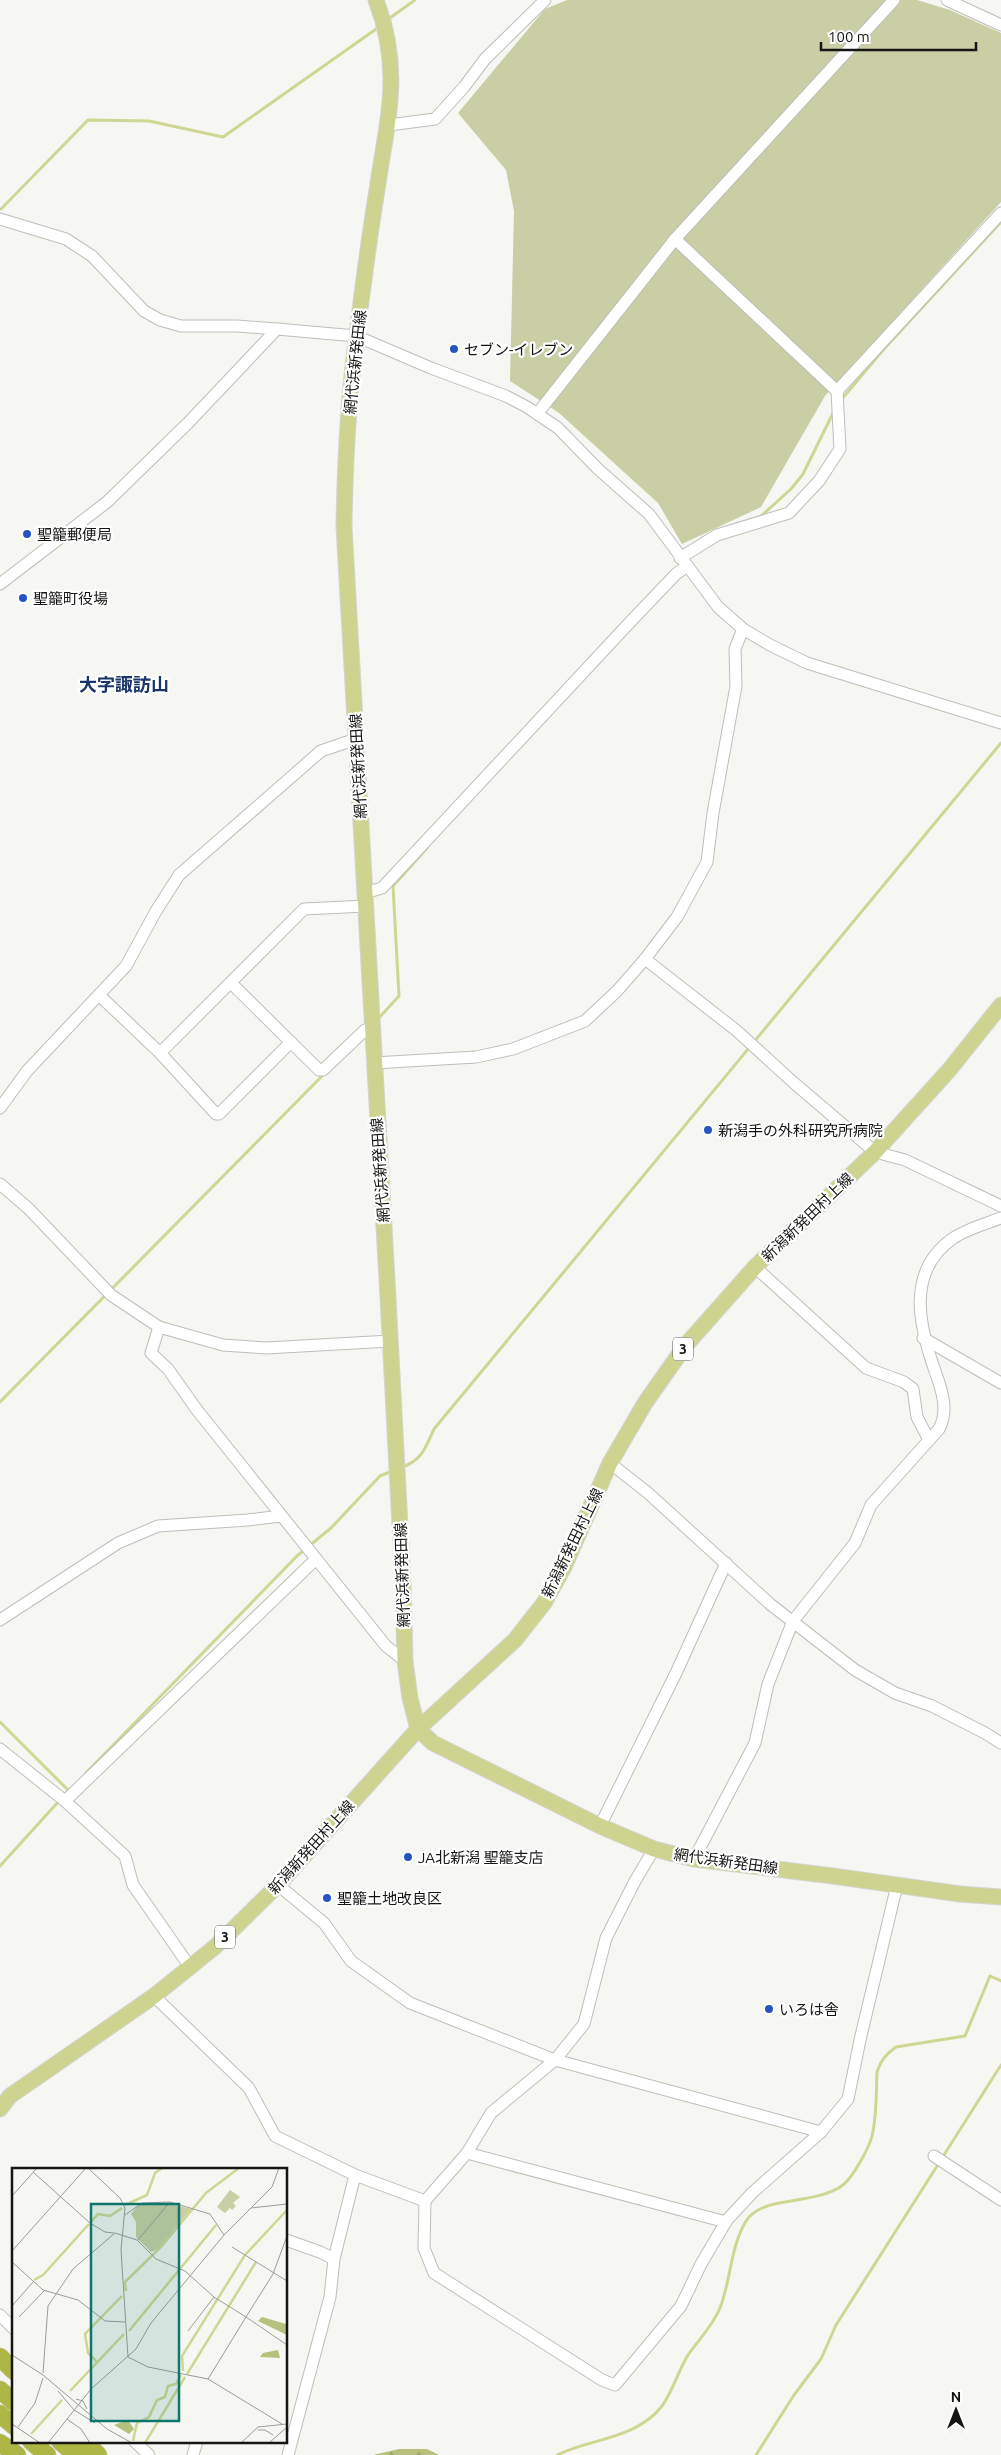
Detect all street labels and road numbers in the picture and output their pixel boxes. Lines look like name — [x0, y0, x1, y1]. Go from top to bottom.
street label: 網代浜新発田線 — [341, 309, 369, 415]
street label: 網代浜新発田線 — [347, 713, 369, 819]
street label: 網代浜新発田線 — [368, 1117, 392, 1223]
street label: 新潟新発田村上線 — [758, 1169, 856, 1265]
road number: 3 — [673, 1338, 693, 1360]
street label: 新潟新発田村上線 — [538, 1485, 606, 1601]
street label: 網代浜新発田線 — [392, 1522, 412, 1628]
street label: 新潟新発田村上線 — [265, 1797, 357, 1897]
street label: 網代浜新発田線 — [673, 1845, 779, 1877]
road number: 3 — [215, 1925, 235, 1948]

